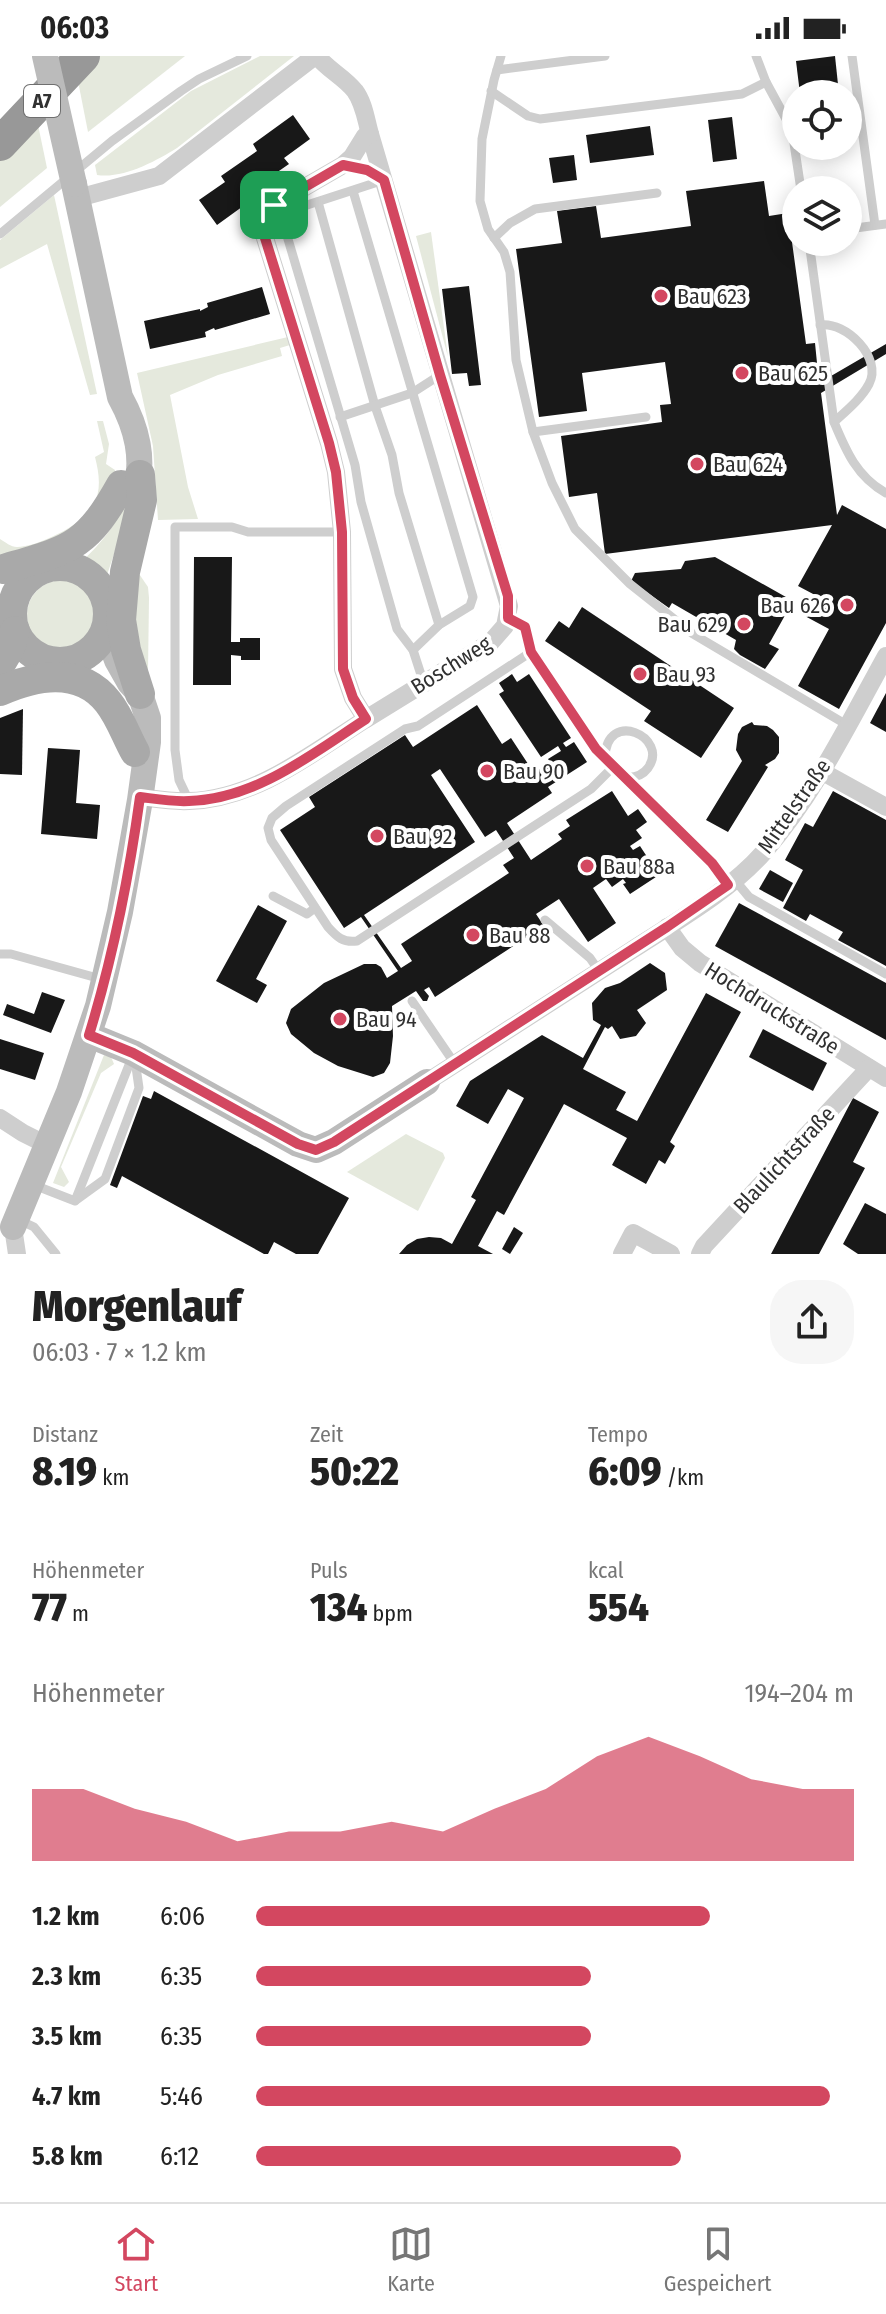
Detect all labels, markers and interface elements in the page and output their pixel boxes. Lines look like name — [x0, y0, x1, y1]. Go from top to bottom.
text: 06:03 — [40, 10, 109, 46]
map controls — [782, 80, 862, 256]
button: locate — [782, 80, 862, 160]
road number: A7 — [24, 85, 60, 117]
pin — [240, 171, 308, 239]
button: layers — [782, 176, 862, 256]
icon: arrive — [252, 183, 296, 227]
place label: Bau 623 — [677, 283, 747, 310]
marker: Bau 623 — [652, 287, 670, 305]
place label: Bau 625 — [758, 360, 828, 387]
marker: Bau 625 — [733, 364, 751, 382]
place label: Bau 624 — [713, 451, 783, 478]
marker: Bau 624 — [688, 455, 706, 473]
place label: Bau 626 — [760, 592, 831, 619]
marker: Bau 626 — [838, 596, 856, 614]
place label: Bau 629 — [658, 611, 728, 638]
marker: Bau 629 — [735, 615, 753, 633]
street label: Boschweg — [406, 629, 497, 700]
place label: Bau 93 — [656, 661, 716, 688]
marker: Bau 93 — [631, 665, 649, 683]
street label: Mittelstraße — [752, 754, 836, 858]
place label: Bau 90 — [503, 758, 565, 785]
marker: Bau 90 — [478, 762, 496, 780]
place label: Bau 92 — [393, 823, 453, 850]
marker: Bau 92 — [368, 827, 386, 845]
place label: Bau 88a — [603, 853, 675, 880]
marker: Bau 88a — [578, 857, 596, 875]
place label: Bau 88 — [489, 922, 551, 949]
marker: Bau 88 — [464, 926, 482, 944]
street label: Hochdruckstraße — [700, 956, 844, 1060]
place label: Bau 94 — [356, 1006, 417, 1033]
marker: Bau 94 — [331, 1010, 349, 1028]
street label: Blaulichtstraße — [728, 1101, 840, 1219]
text: Morgenlauf — [32, 1280, 241, 1333]
button: share — [770, 1280, 854, 1364]
text: 06:03 · 7 × 1.2 km — [32, 1337, 207, 1368]
text: Distanz — [32, 1421, 98, 1448]
text: Zeit — [310, 1421, 344, 1448]
text: Tempo — [588, 1421, 648, 1448]
text: 8.19 — [32, 1448, 97, 1496]
text: 50:22 — [310, 1448, 399, 1496]
text: 6:09 — [588, 1448, 662, 1496]
text: km — [97, 1464, 130, 1491]
text: /km — [662, 1464, 704, 1491]
text: Höhenmeter — [32, 1557, 144, 1584]
text: Puls — [310, 1557, 348, 1584]
text: kcal — [588, 1557, 624, 1584]
text: 77 — [32, 1584, 67, 1632]
text: 134 — [310, 1584, 367, 1632]
text: 554 — [588, 1584, 649, 1632]
text: m — [67, 1600, 89, 1627]
text: bpm — [367, 1600, 413, 1627]
text: Höhenmeter — [32, 1678, 165, 1709]
text: 194–204 m — [744, 1678, 854, 1709]
text: 1.2 km — [32, 1901, 99, 1932]
text: 6:06 — [160, 1901, 205, 1932]
text: 2.3 km — [32, 1961, 101, 1992]
text: 6:35 — [160, 1961, 202, 1992]
text: 3.5 km — [32, 2021, 102, 2052]
text: 6:35 — [160, 2021, 202, 2052]
text: 4.7 km — [32, 2081, 101, 2112]
text: 5:46 — [160, 2081, 203, 2112]
text: 5.8 km — [32, 2141, 103, 2172]
text: 6:12 — [160, 2141, 199, 2172]
tab: Start — [114, 2222, 158, 2297]
tab: Karte — [387, 2222, 435, 2297]
tab: Gespeichert — [664, 2222, 772, 2297]

